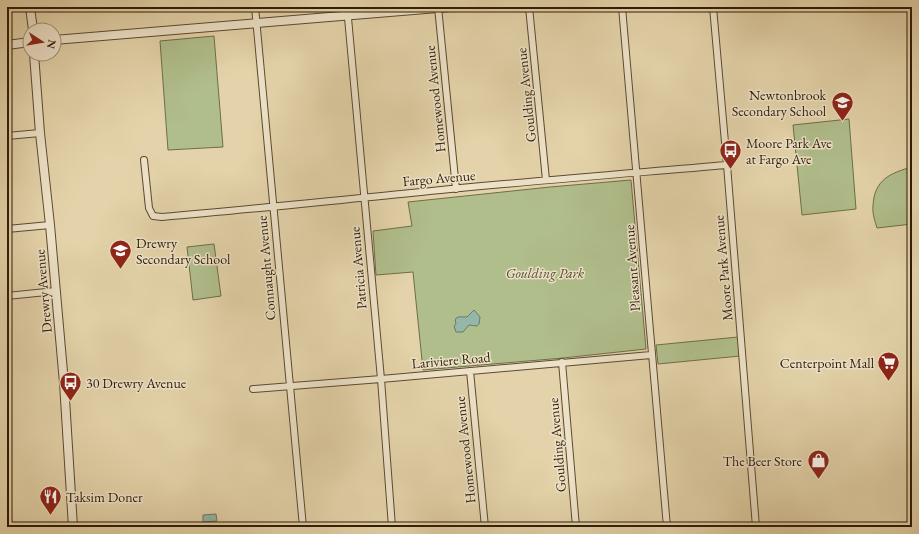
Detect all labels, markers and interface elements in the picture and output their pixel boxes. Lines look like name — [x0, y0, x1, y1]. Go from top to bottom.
north arrow — [22, 22, 62, 62]
text: N — [44, 38, 60, 50]
street label: Homewood Avenue — [420, 44, 450, 154]
street label: Goulding Avenue — [512, 46, 540, 143]
place label: Newtonbrook Secondary School — [732, 86, 827, 120]
school or university icon: Newtonbrook Secondary School — [829, 90, 855, 123]
place label: Moore Park Ave at Fargo Ave — [746, 134, 832, 168]
bus stop icon: Moore Park Ave at Fargo Ave — [718, 138, 744, 171]
street label: Fargo Avenue — [402, 166, 477, 190]
street label: Connaught Avenue — [252, 214, 280, 321]
street label: Moore Park Avenue — [709, 214, 737, 322]
street label: Pleasant Avenue — [620, 223, 644, 312]
street label: Patricia Avenue — [345, 225, 371, 310]
place label: Drewry Secondary School — [136, 234, 231, 268]
school or university icon: Drewry Secondary School — [108, 238, 134, 271]
street label: Drewry Avenue — [30, 248, 56, 334]
park label: Goulding Park — [506, 264, 585, 282]
street label: Lariviere Road — [411, 348, 492, 372]
supermarket icon: Centerpoint Mall — [876, 350, 902, 383]
place label: Centerpoint Mall — [780, 354, 875, 372]
bus stop icon: 30 Drewry Avenue — [57, 370, 83, 403]
place label: 30 Drewry Avenue — [86, 374, 187, 392]
street label: Homewood Avenue — [450, 395, 480, 505]
street label: Goulding Avenue — [544, 396, 570, 493]
shop icon: The Beer Store — [805, 448, 831, 481]
place label: The Beer Store — [723, 452, 803, 470]
restaurant icon: Taksim Doner — [37, 484, 63, 517]
place label: Taksim Doner — [66, 488, 143, 506]

